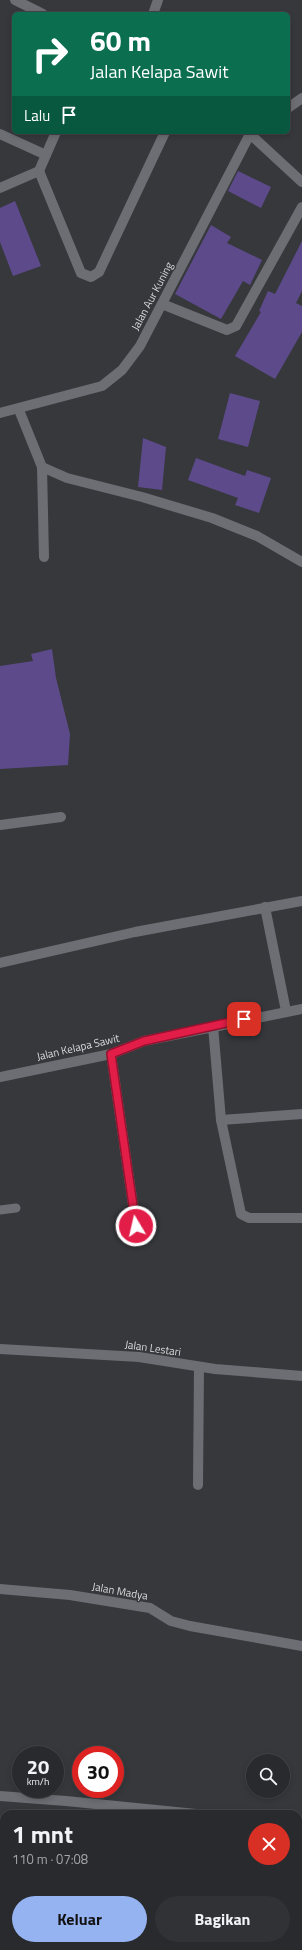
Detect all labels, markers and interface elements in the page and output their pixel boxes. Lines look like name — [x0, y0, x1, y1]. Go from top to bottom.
text: 60 m — [90, 19, 151, 62]
icon: right — [24, 28, 76, 80]
text: Jalan Kelapa Sawit — [90, 58, 228, 85]
text: Lalu — [24, 104, 50, 127]
icon: arrive — [58, 104, 80, 126]
street label: Jalan Aur Kuning — [127, 259, 177, 333]
pin — [227, 1002, 261, 1036]
icon: arrive — [233, 1008, 255, 1030]
street label: Jalan Kelapa Sawit — [35, 1030, 121, 1064]
position arrow — [115, 1205, 157, 1247]
street label: Jalan Lestari — [124, 1336, 182, 1360]
street label: Jalan Madya — [91, 1578, 150, 1604]
speed limit sign: 30 — [72, 1746, 124, 1798]
text: 20 — [27, 1751, 49, 1782]
map controls — [246, 1754, 290, 1798]
button: search — [246, 1754, 290, 1798]
text: km/h — [27, 1774, 49, 1789]
text: 1 mnt — [12, 1816, 73, 1852]
button: close — [248, 1823, 290, 1865]
text: 110 m · 07:08 — [12, 1849, 88, 1869]
button: Keluar — [12, 1896, 147, 1942]
button: Bagikan — [155, 1896, 290, 1942]

